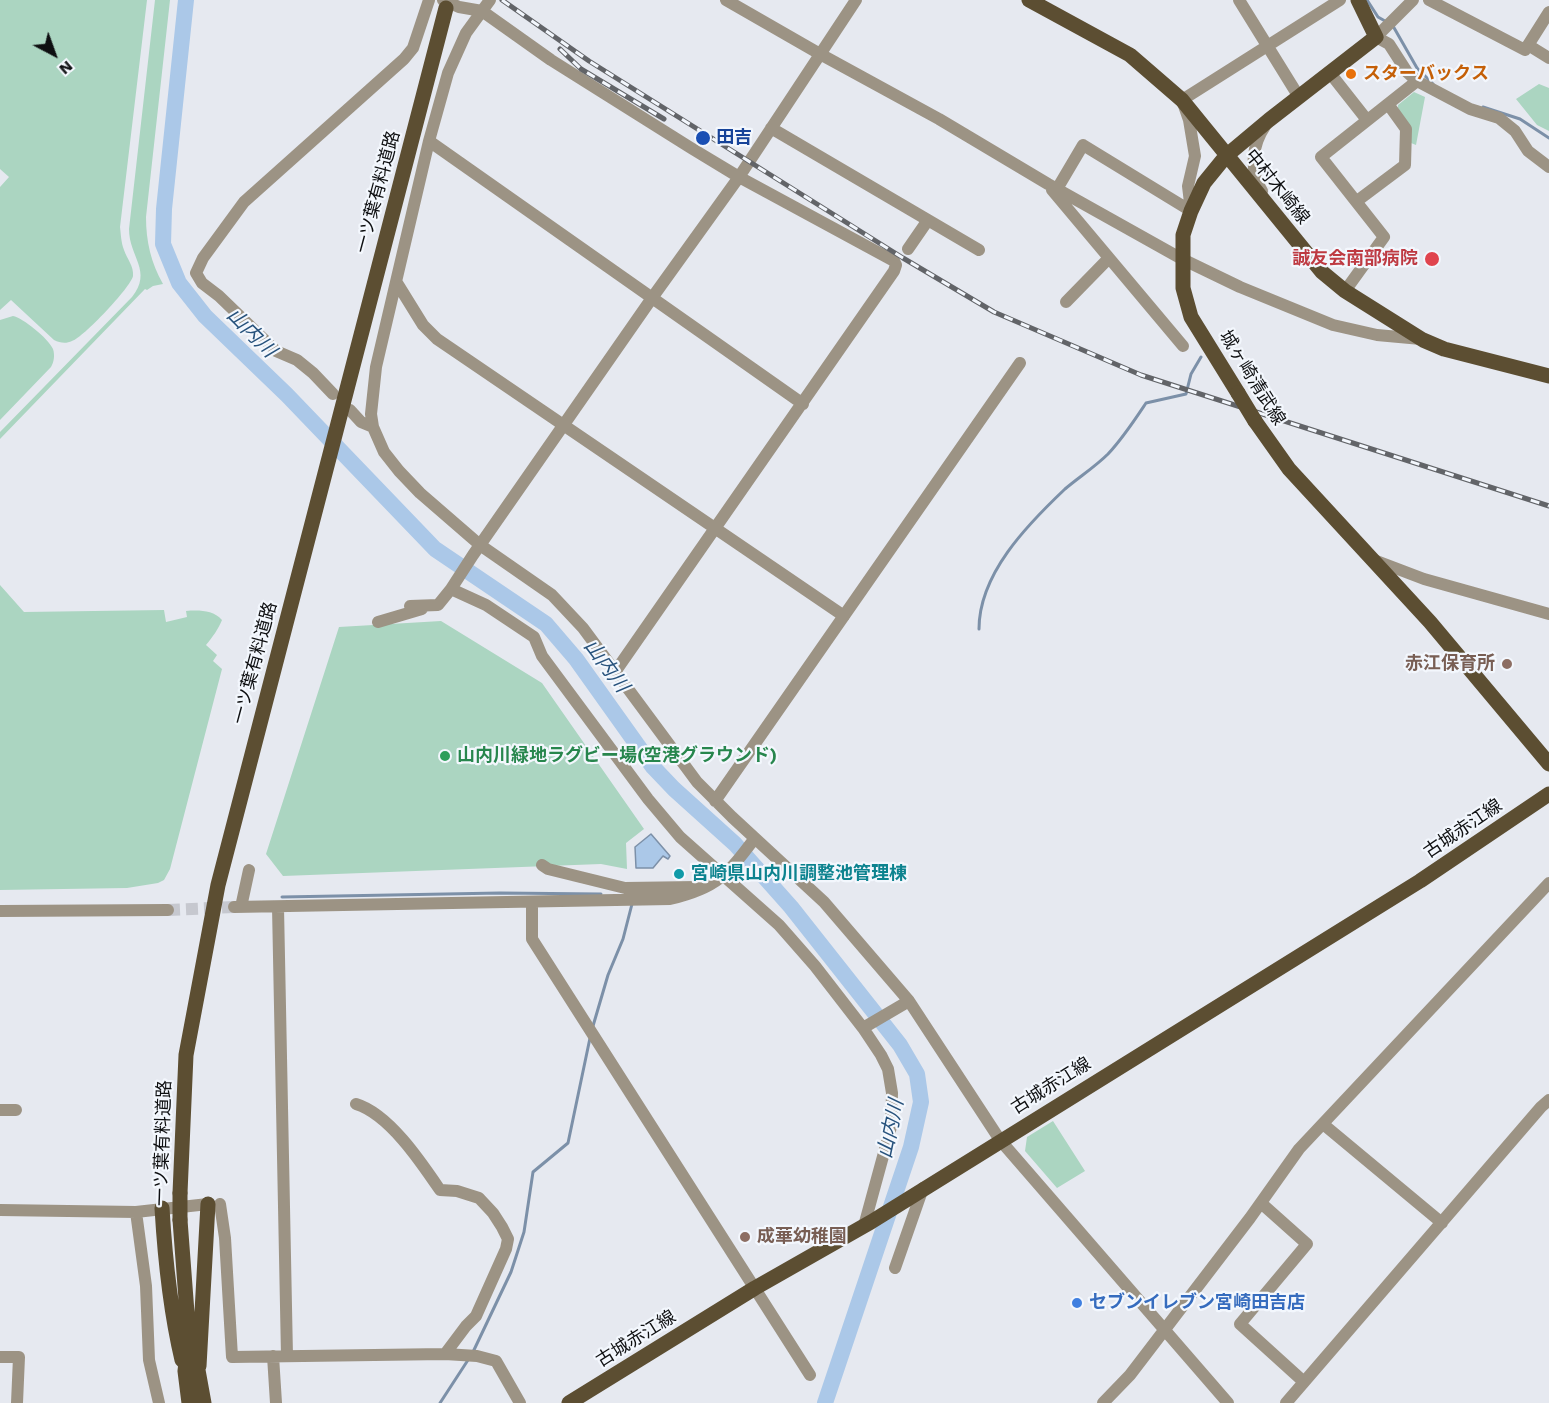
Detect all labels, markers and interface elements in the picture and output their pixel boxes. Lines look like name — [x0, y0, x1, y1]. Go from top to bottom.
north arrow — [24, 24, 84, 84]
text: N — [55, 57, 77, 79]
place label: スターバックス — [1363, 63, 1489, 85]
marker: スターバックス — [1344, 67, 1358, 81]
place label: 田吉 — [716, 127, 752, 149]
street label: 一ツ葉有料道路 — [351, 128, 405, 256]
marker: 田吉 — [694, 129, 712, 147]
street label: 中村木崎線 — [1240, 145, 1314, 229]
place label: 誠友会南部病院 — [1292, 248, 1418, 270]
marker: 誠友会南部病院 — [1423, 250, 1441, 268]
water label: 山内川 — [221, 303, 281, 363]
street label: 城ヶ崎清武線 — [1214, 326, 1290, 430]
street label: 一ツ葉有料道路 — [228, 599, 282, 727]
water label: 山内川 — [578, 635, 634, 697]
place label: 赤江保育所 — [1405, 653, 1495, 675]
marker: 赤江保育所 — [1500, 657, 1514, 671]
place label: 山内川緑地ラグビー場(空港グラウンド) — [457, 745, 777, 767]
marker: 山内川緑地ラグビー場(空港グラウンド) — [438, 749, 452, 763]
street label: 古城赤江線 — [1420, 795, 1506, 863]
place label: 宮崎県山内川調整池管理棟 — [691, 863, 907, 885]
marker: 宮崎県山内川調整池管理棟 — [672, 867, 686, 881]
street label: 古城赤江線 — [1007, 1053, 1095, 1119]
street label: 一ツ葉有料道路 — [150, 1080, 176, 1206]
water label: 山内川 — [873, 1097, 909, 1161]
place label: 成華幼稚園 — [757, 1226, 847, 1248]
marker: 成華幼稚園 — [738, 1230, 752, 1244]
place label: セブンイレブン宮崎田吉店 — [1089, 1292, 1305, 1314]
marker: セブンイレブン宮崎田吉店 — [1070, 1296, 1084, 1310]
street label: 古城赤江線 — [592, 1306, 680, 1372]

